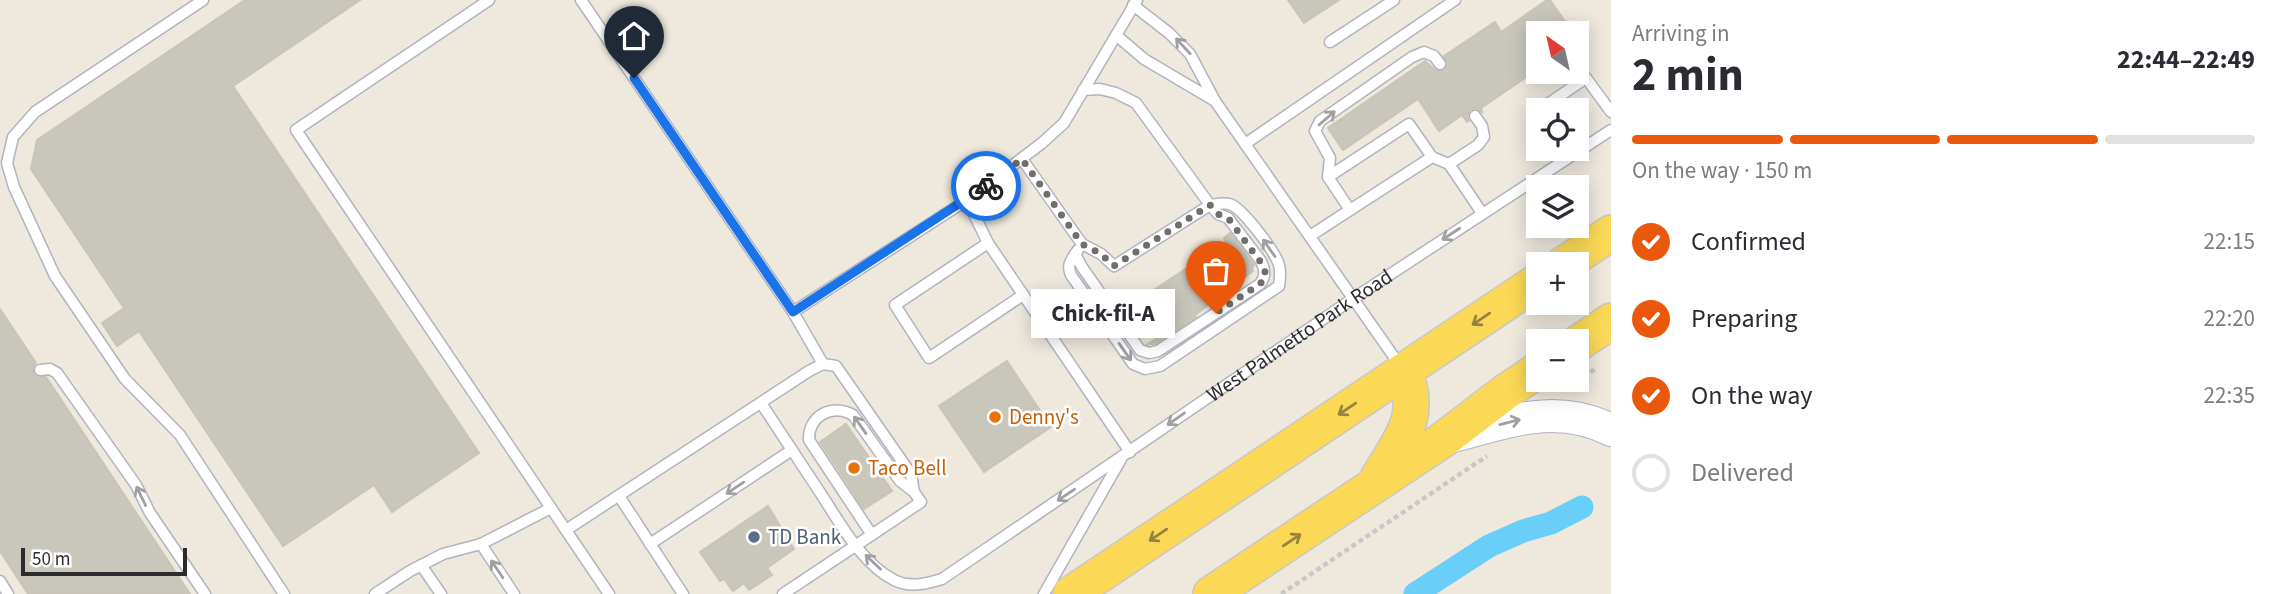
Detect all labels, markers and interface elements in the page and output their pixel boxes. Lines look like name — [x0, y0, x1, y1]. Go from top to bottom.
pin — [604, 6, 664, 78]
icon: home — [615, 17, 653, 55]
text: Arriving in — [1632, 17, 1730, 50]
north arrow — [1526, 21, 1589, 84]
map controls — [1526, 21, 1589, 392]
one-way arrow — [1174, 38, 1191, 55]
text: 22:44–22:49 — [2117, 41, 2255, 78]
text: 2 min — [1632, 43, 1744, 108]
button: locate — [1526, 98, 1589, 161]
one-way arrow — [1318, 110, 1336, 126]
courier — [951, 151, 1021, 221]
text: On the way · 150 m — [1632, 154, 1812, 187]
icon: bike — [967, 167, 1005, 205]
button: layers — [1526, 175, 1589, 238]
icon: check — [1632, 223, 1670, 261]
text: Confirmed — [1691, 223, 1806, 260]
text: 22:15 — [2204, 225, 2255, 258]
one-way arrow — [1442, 226, 1461, 241]
one-way arrow — [1262, 239, 1276, 258]
pin — [1186, 241, 1246, 313]
icon: bag — [1197, 252, 1235, 290]
button: + — [1526, 252, 1589, 315]
street label: West Palmetto Park Road — [1200, 262, 1398, 409]
callout: Chick-fil-A — [1030, 288, 1174, 338]
text: Chick-fil-A — [1051, 297, 1155, 330]
icon: check — [1632, 300, 1670, 338]
text: Preparing — [1691, 300, 1797, 337]
text: 22:20 — [2204, 302, 2255, 335]
one-way arrow — [1472, 312, 1492, 326]
button: − — [1526, 329, 1589, 392]
one-way arrow — [1118, 342, 1132, 361]
icon: check — [1632, 377, 1670, 415]
text: On the way — [1691, 377, 1812, 414]
text: 22:35 — [2204, 379, 2255, 412]
place label: Denny's — [1009, 402, 1079, 432]
one-way arrow — [1338, 402, 1357, 416]
marker: Denny's — [987, 409, 1003, 425]
one-way arrow — [1167, 412, 1186, 427]
one-way arrow — [1498, 415, 1521, 428]
one-way arrow — [853, 416, 867, 435]
place label: Taco Bell — [868, 453, 947, 483]
text: Delivered — [1691, 454, 1794, 491]
marker: Taco Bell — [846, 460, 862, 476]
one-way arrow — [726, 481, 745, 495]
one-way arrow — [134, 486, 148, 507]
one-way arrow — [1057, 488, 1077, 502]
place label: TD Bank — [768, 522, 842, 552]
one-way arrow — [1149, 528, 1168, 543]
marker: TD Bank — [746, 529, 762, 545]
one-way arrow — [1282, 533, 1301, 547]
scale bar — [21, 545, 187, 577]
text: 50 m — [32, 546, 70, 573]
one-way arrow — [864, 554, 881, 571]
one-way arrow — [490, 560, 505, 579]

